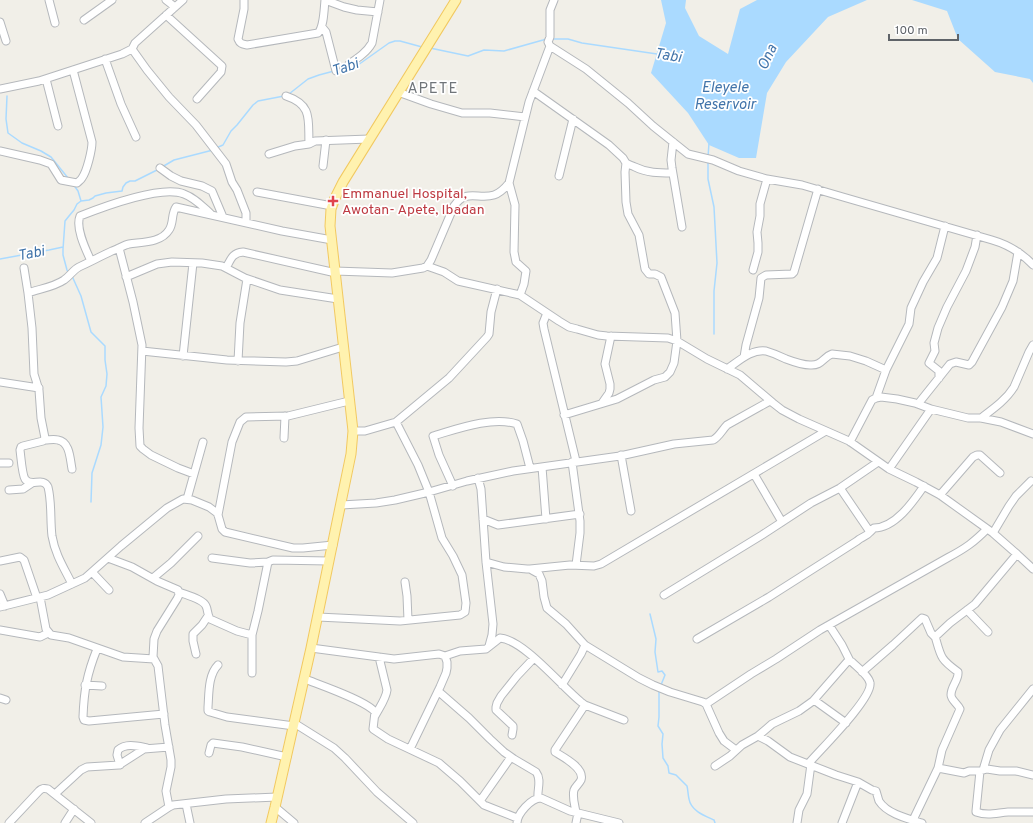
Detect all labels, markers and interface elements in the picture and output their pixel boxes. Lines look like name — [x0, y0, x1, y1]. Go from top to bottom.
scale bar — [889, 16, 958, 42]
text: 100 m — [895, 23, 928, 39]
water label: Ona — [754, 41, 783, 74]
water label: Tabi — [653, 45, 684, 68]
water label: Tabi — [330, 55, 363, 82]
water label: Eleyele Reservoir — [694, 79, 757, 115]
district label: APETE — [408, 80, 459, 99]
place label: Emmanuel Hospital, Awotan- Apete, Ibadan — [342, 186, 485, 219]
marker: Emmanuel Hospital, Awotan- Apete, Ibadan — [327, 195, 339, 207]
water label: Tabi — [16, 242, 48, 266]

